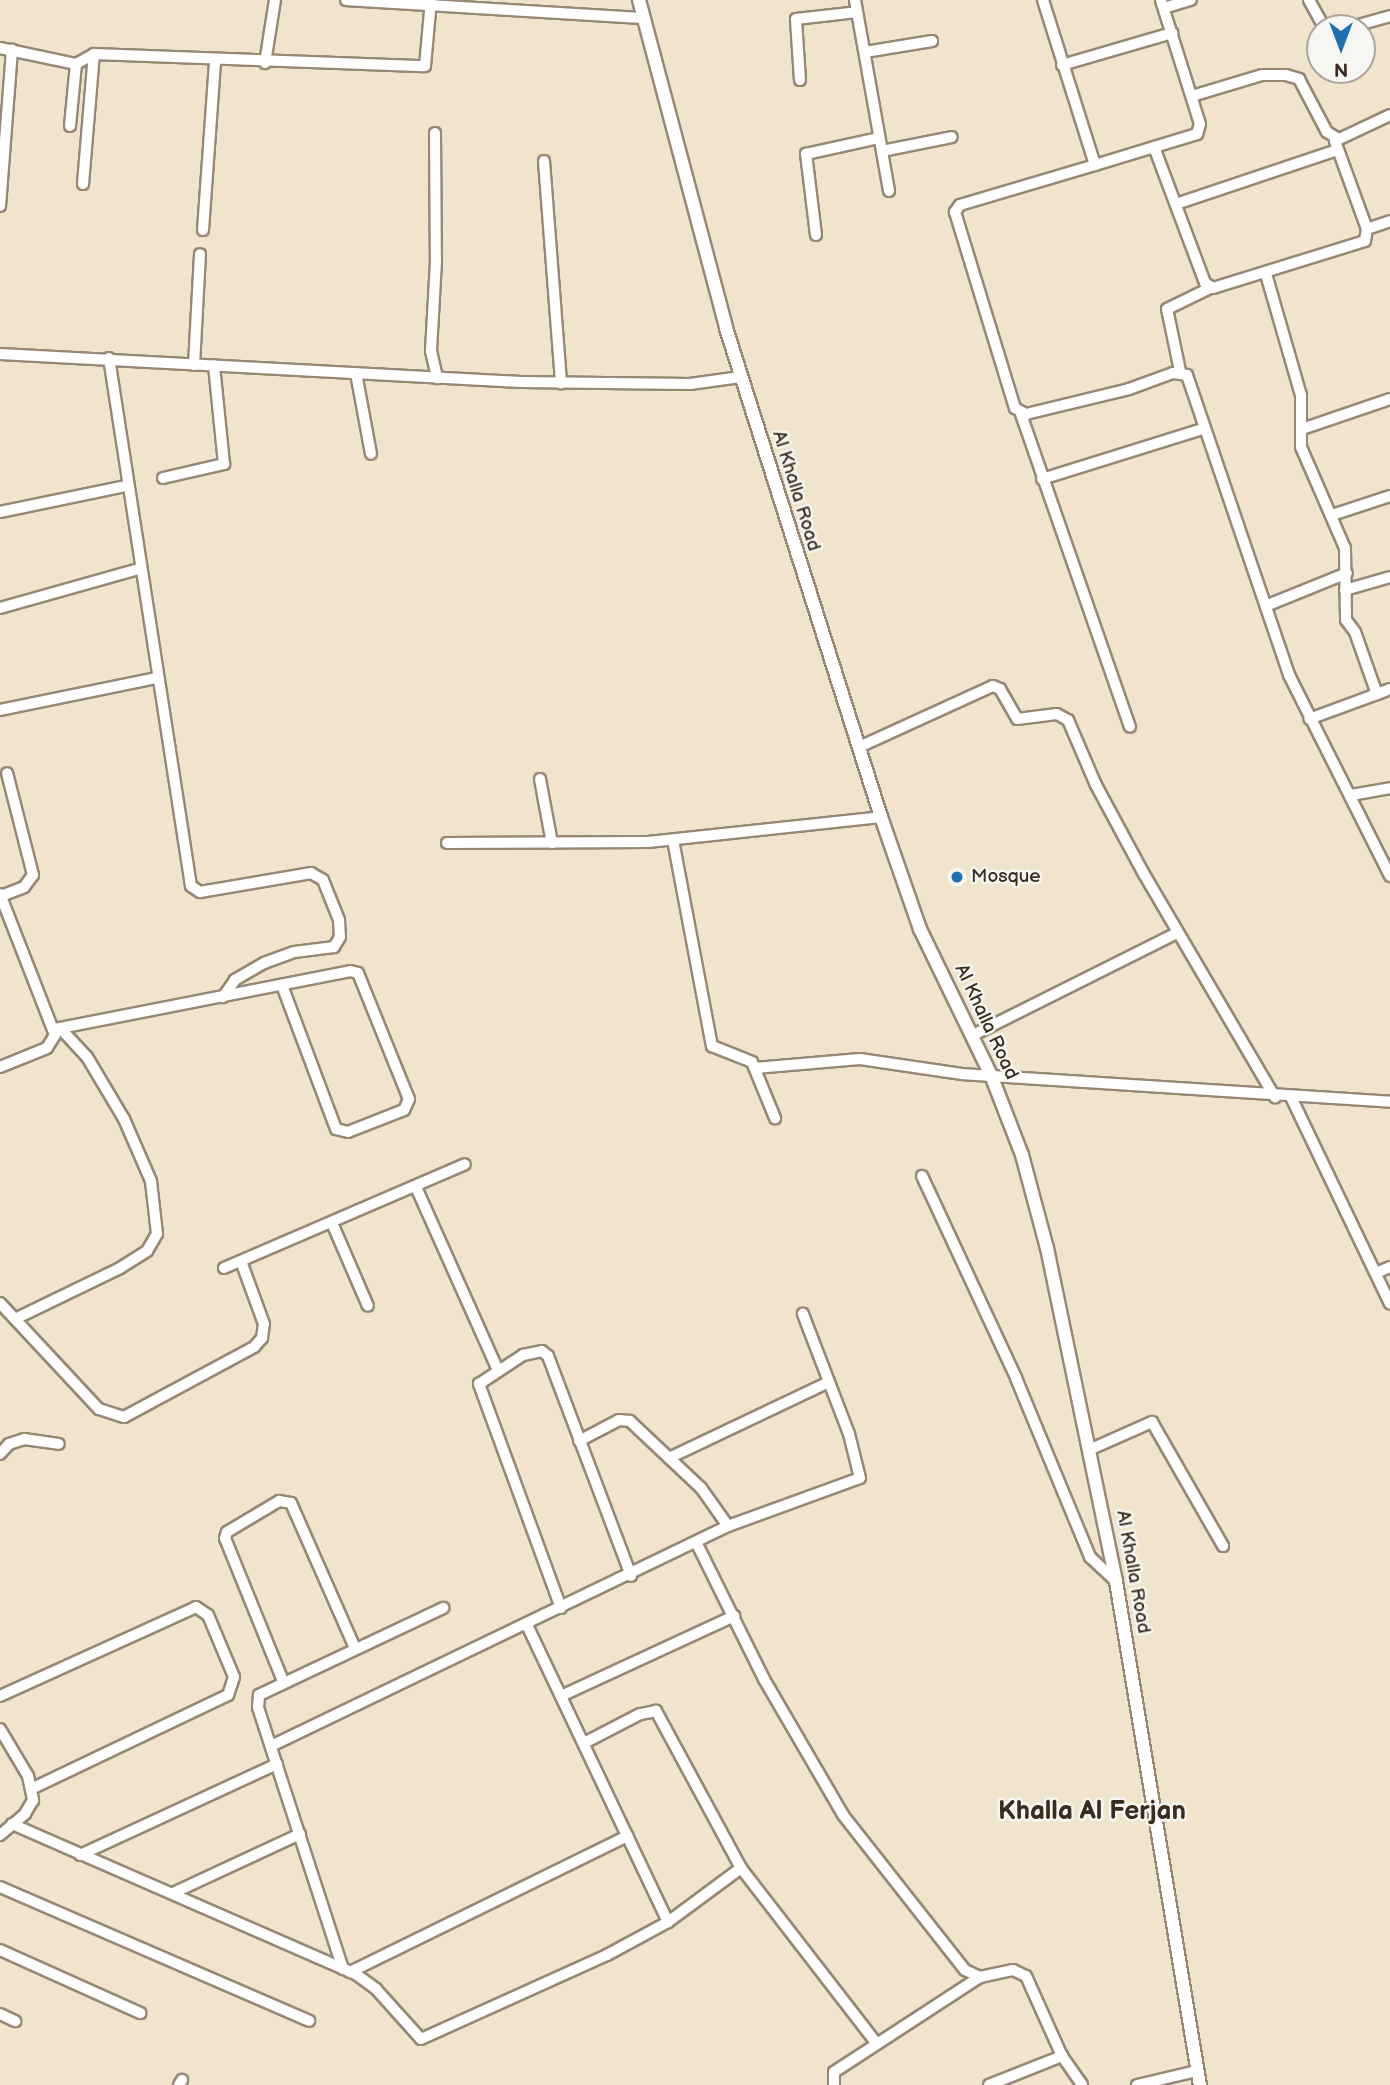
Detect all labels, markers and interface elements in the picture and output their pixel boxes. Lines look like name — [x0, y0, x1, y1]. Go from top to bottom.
north arrow — [1306, 14, 1376, 84]
text: N — [1334, 57, 1348, 80]
street label: Al Khalla Road — [767, 428, 825, 554]
place label: Mosque — [971, 866, 1041, 888]
marker: Mosque — [949, 869, 965, 885]
street label: Al Khalla Road — [949, 961, 1023, 1083]
street label: Al Khalla Road — [1111, 1509, 1155, 1635]
district label: Khalla Al Ferjan — [998, 1796, 1186, 1828]

